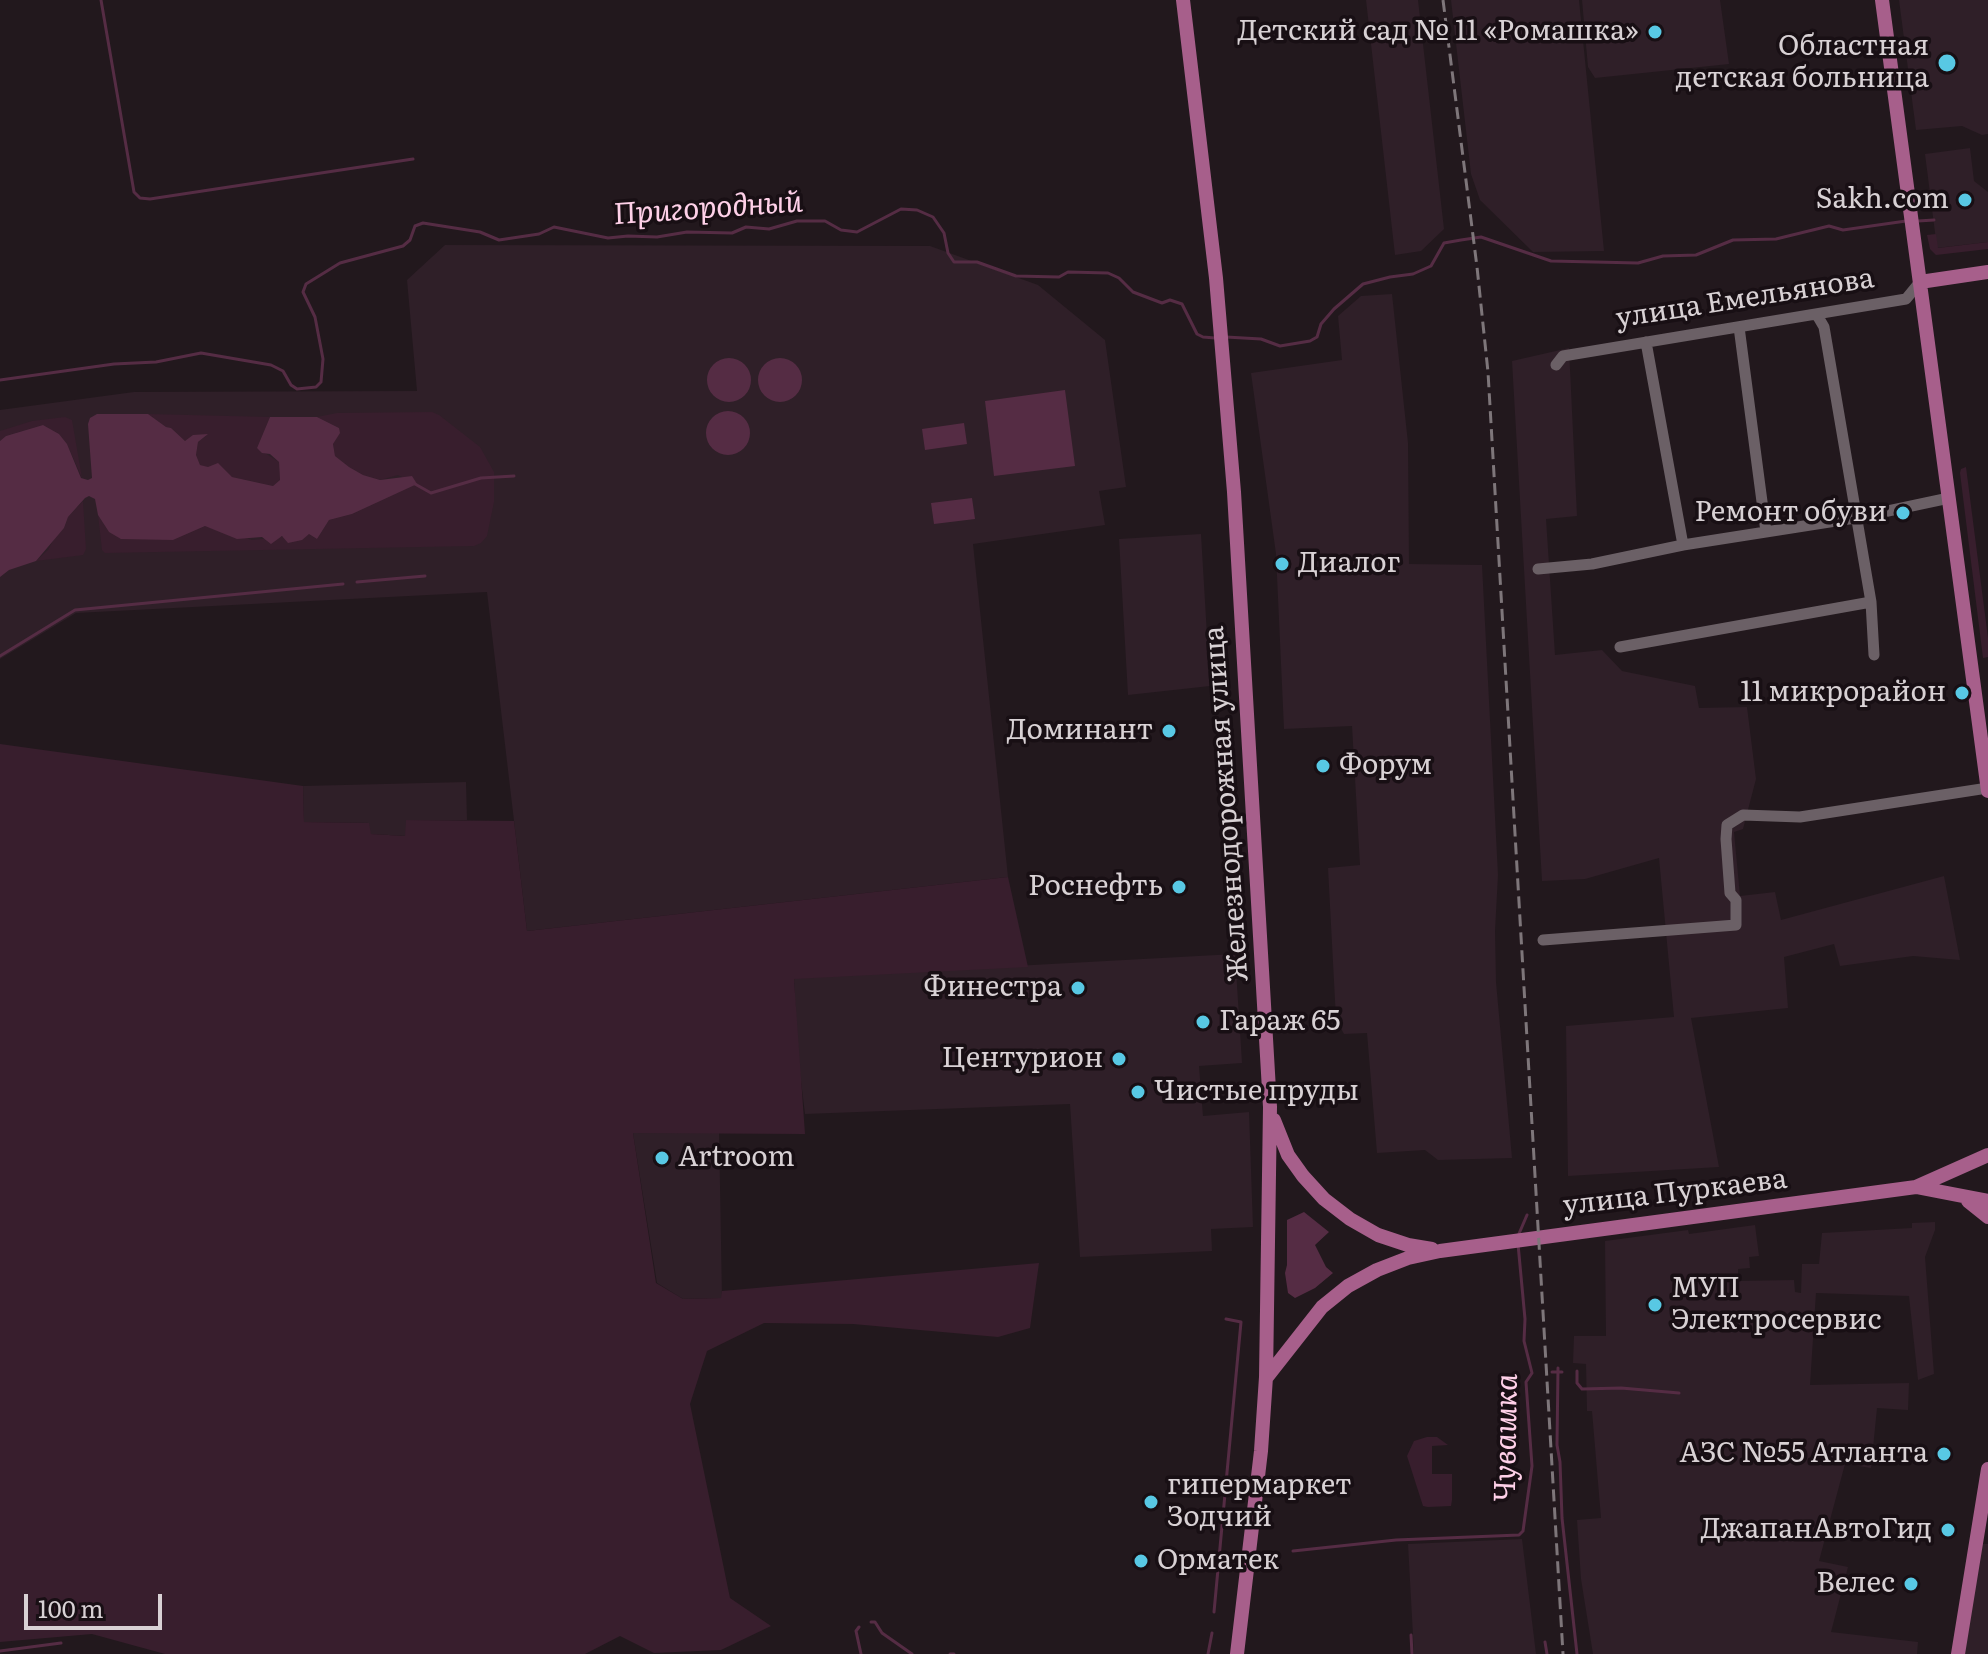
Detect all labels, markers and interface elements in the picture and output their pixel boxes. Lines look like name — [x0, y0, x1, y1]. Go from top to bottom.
place label: Детский сад № 11 «Ромашка» — [1238, 15, 1639, 49]
marker: Детский сад № 11 «Ромашка» — [1646, 23, 1664, 41]
place label: Областная детская больница — [1676, 30, 1929, 96]
marker: Областная детская больница — [1936, 52, 1958, 74]
place label: Sakh.com — [1816, 183, 1949, 217]
water label: Пригородный — [612, 184, 804, 234]
marker: Sakh.com — [1956, 191, 1974, 209]
street label: улица Емельянова — [1613, 262, 1877, 336]
place label: Ремонт обуви — [1694, 496, 1887, 530]
marker: Ремонт обуви — [1894, 504, 1912, 522]
place label: Диалог — [1298, 547, 1401, 581]
marker: Диалог — [1273, 555, 1291, 573]
street label: Железнодорожная улица — [1198, 625, 1256, 983]
place label: 11 микрорайон — [1740, 676, 1946, 710]
marker: 11 микрорайон — [1953, 684, 1971, 702]
place label: Доминант — [1007, 714, 1153, 748]
marker: Доминант — [1160, 722, 1178, 740]
place label: Форум — [1339, 749, 1432, 783]
marker: Форум — [1314, 757, 1332, 775]
place label: Роснефть — [1028, 870, 1163, 904]
marker: Роснефть — [1170, 878, 1188, 896]
place label: Финестра — [924, 971, 1062, 1005]
marker: Финестра — [1069, 979, 1087, 997]
place label: Гараж 65 — [1219, 1005, 1340, 1039]
marker: Гараж 65 — [1194, 1013, 1212, 1031]
place label: Центурион — [942, 1042, 1103, 1076]
marker: Центурион — [1110, 1050, 1128, 1068]
place label: Чистые пруды — [1154, 1075, 1359, 1109]
marker: Чистые пруды — [1129, 1083, 1147, 1101]
place label: Artroom — [678, 1141, 795, 1175]
marker: Artroom — [653, 1149, 671, 1167]
street label: улица Пуркаева — [1561, 1163, 1789, 1223]
place label: МУП Электросервис — [1671, 1272, 1881, 1338]
marker: МУП Электросервис — [1646, 1296, 1664, 1314]
water label: Чувашка — [1488, 1373, 1526, 1503]
place label: АЗС №55 Атланта — [1679, 1437, 1928, 1471]
marker: АЗС №55 Атланта — [1935, 1445, 1953, 1463]
place label: гипермаркет Зодчий — [1167, 1469, 1351, 1535]
marker: гипермаркет Зодчий — [1142, 1493, 1160, 1511]
place label: ДжапанАвтоГид — [1701, 1513, 1932, 1547]
marker: ДжапанАвтоГид — [1939, 1521, 1957, 1539]
place label: Орматек — [1157, 1544, 1279, 1578]
marker: Орматек — [1132, 1552, 1150, 1570]
place label: Велес — [1816, 1567, 1895, 1601]
marker: Велес — [1902, 1575, 1920, 1593]
scale bar — [28, 1578, 166, 1628]
text: 100 m — [38, 1590, 104, 1625]

